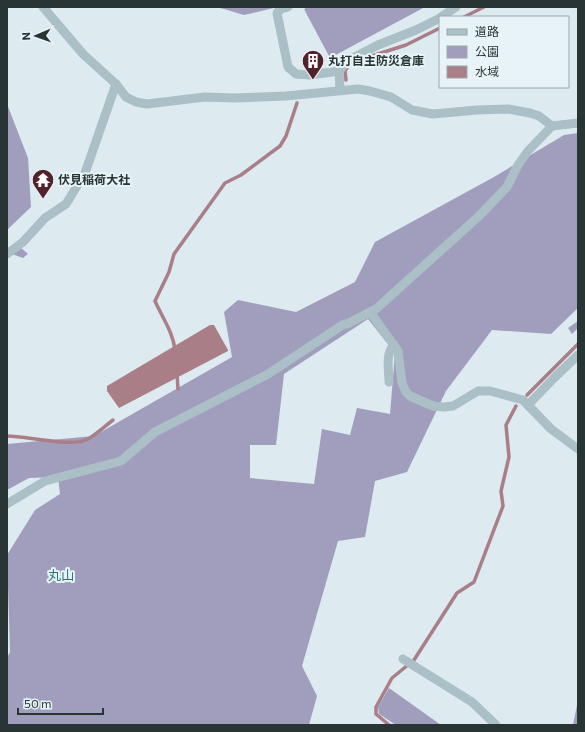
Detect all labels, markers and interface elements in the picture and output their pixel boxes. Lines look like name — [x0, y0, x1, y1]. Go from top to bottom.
north arrow — [16, 16, 56, 56]
legend — [439, 16, 569, 88]
text: 道路 — [475, 24, 499, 38]
text: N — [19, 32, 32, 41]
text: 公園 — [475, 44, 499, 58]
building icon: 丸打自主防災倉庫 — [300, 48, 326, 81]
place label: 丸打自主防災倉庫 — [328, 53, 424, 67]
text: 水域 — [475, 64, 499, 78]
temple icon: 伏見稲荷大社 — [30, 167, 56, 200]
place label: 伏見稲荷大社 — [58, 172, 130, 186]
district label: 丸山 — [48, 567, 74, 583]
scale bar — [18, 690, 103, 716]
text: 50 m — [24, 696, 52, 710]

